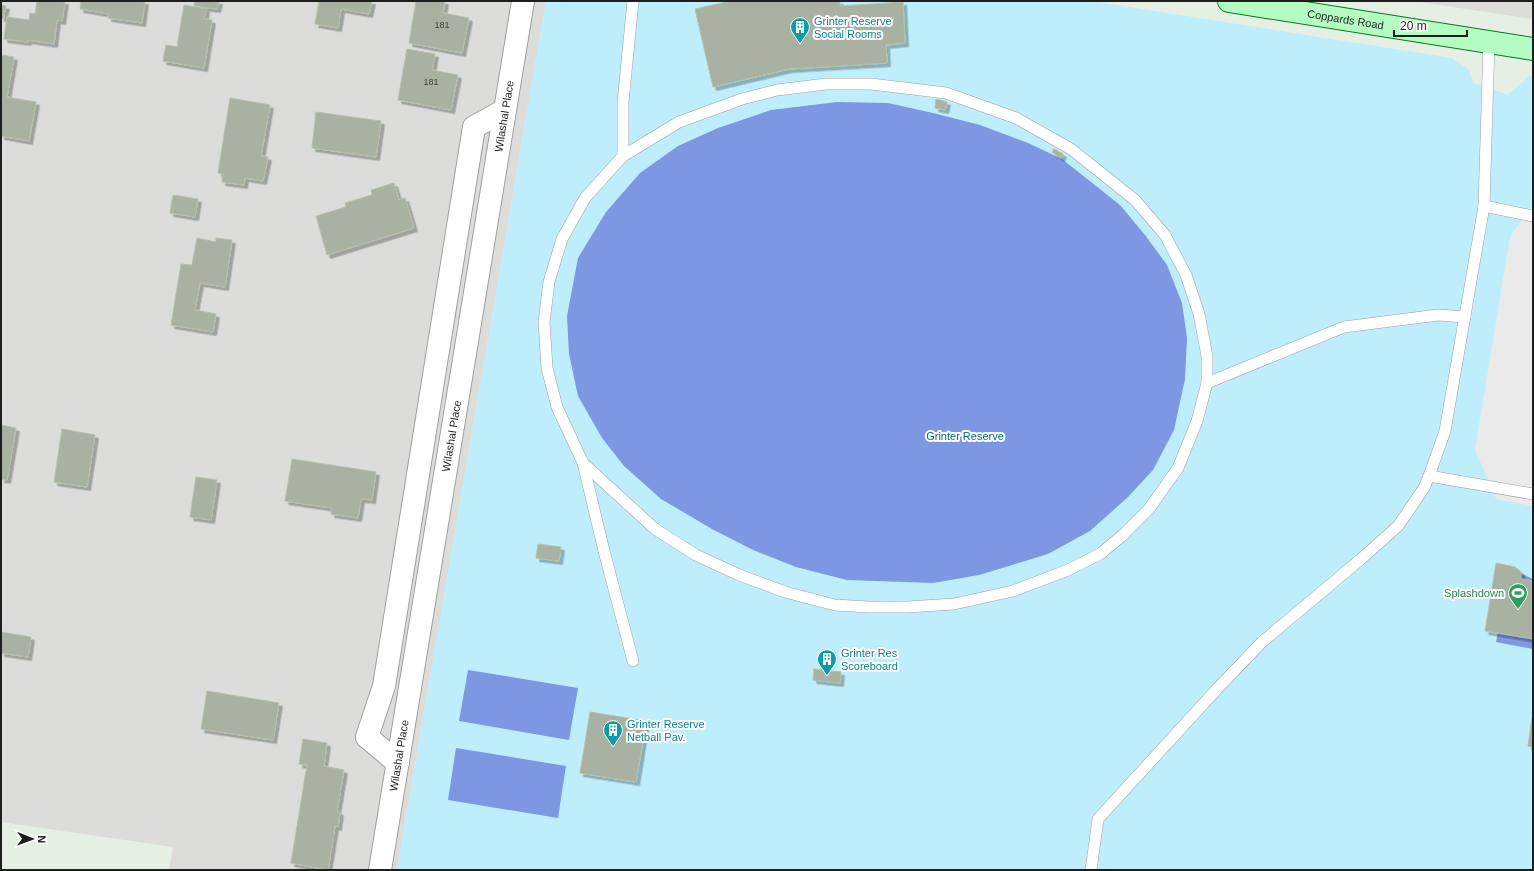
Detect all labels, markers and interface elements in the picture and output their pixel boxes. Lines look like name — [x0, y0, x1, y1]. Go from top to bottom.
street label: Coppards Road — [1307, 7, 1385, 31]
scale bar — [1394, 12, 1467, 38]
place label: Grinter Reserve Social Rooms — [814, 15, 892, 40]
building icon: Grinter Reserve Social Rooms — [789, 16, 811, 44]
text: 20 m — [1400, 19, 1427, 33]
house number: 181 — [434, 20, 450, 30]
house number: 181 — [423, 77, 439, 87]
street label: Wilashal Place — [492, 80, 516, 153]
street label: Wilashal Place — [440, 399, 463, 472]
park label: Grinter Reserve — [926, 430, 1004, 442]
sports icon: Splashdown — [1507, 582, 1529, 610]
place label: Splashdown — [1444, 587, 1504, 599]
place label: Grinter Res Scoreboard — [841, 647, 898, 672]
building icon: Grinter Res Scoreboard — [816, 648, 838, 676]
place label: Grinter Reserve Netball Pav. — [627, 718, 705, 743]
street label: Wilashal Place — [387, 719, 411, 792]
building icon: Grinter Reserve Netball Pav. — [602, 719, 624, 747]
north arrow — [12, 819, 52, 859]
text: N — [36, 835, 48, 843]

